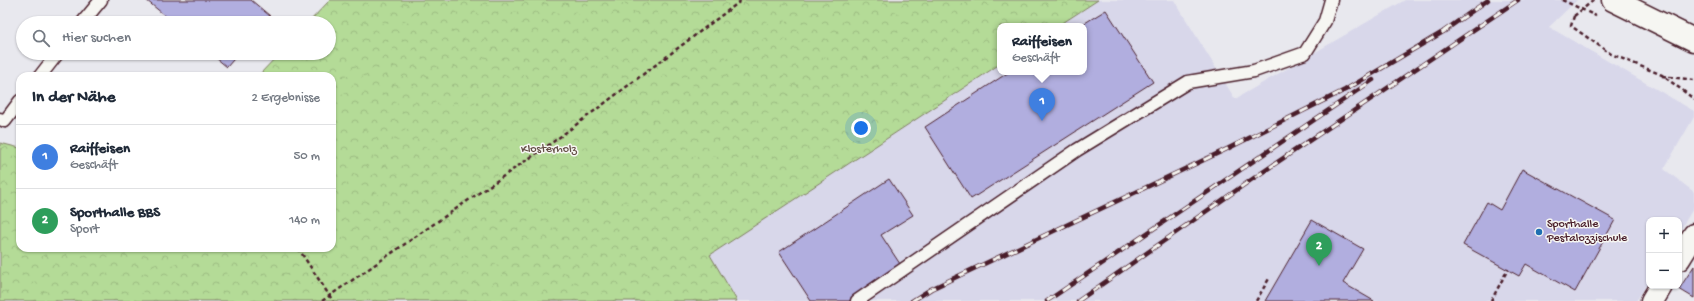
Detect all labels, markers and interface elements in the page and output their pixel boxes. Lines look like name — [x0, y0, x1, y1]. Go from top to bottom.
search box — [16, 16, 336, 60]
popup — [997, 23, 1087, 75]
icon: search — [30, 27, 52, 49]
text: Hier suchen — [62, 29, 131, 47]
text: Raiffeisen — [1012, 33, 1072, 51]
text: Geschäft — [1012, 51, 1060, 66]
text: In der Nähe — [32, 88, 115, 108]
pin: 1 — [1029, 88, 1055, 121]
text: 2 Ergebnisse — [252, 91, 320, 106]
your location — [851, 118, 871, 138]
text: Raiffeisen — [70, 140, 130, 158]
park label: Klosterholz — [521, 143, 578, 157]
text: 1 — [42, 149, 48, 164]
text: 50 m — [293, 149, 320, 164]
text: Geschäft — [70, 158, 118, 173]
text: Sporthalle BBS — [70, 204, 160, 222]
text: 2 — [42, 213, 48, 228]
text: 140 m — [289, 213, 320, 228]
map controls — [1646, 217, 1682, 289]
button: + — [1646, 217, 1682, 253]
place label: Sporthalle Pestalozzischule — [1546, 218, 1628, 246]
text: Sport — [70, 222, 99, 237]
marker: Sporthalle Pestalozzischule — [1534, 227, 1544, 237]
pin: 2 — [1306, 233, 1332, 266]
button: − — [1646, 253, 1682, 289]

